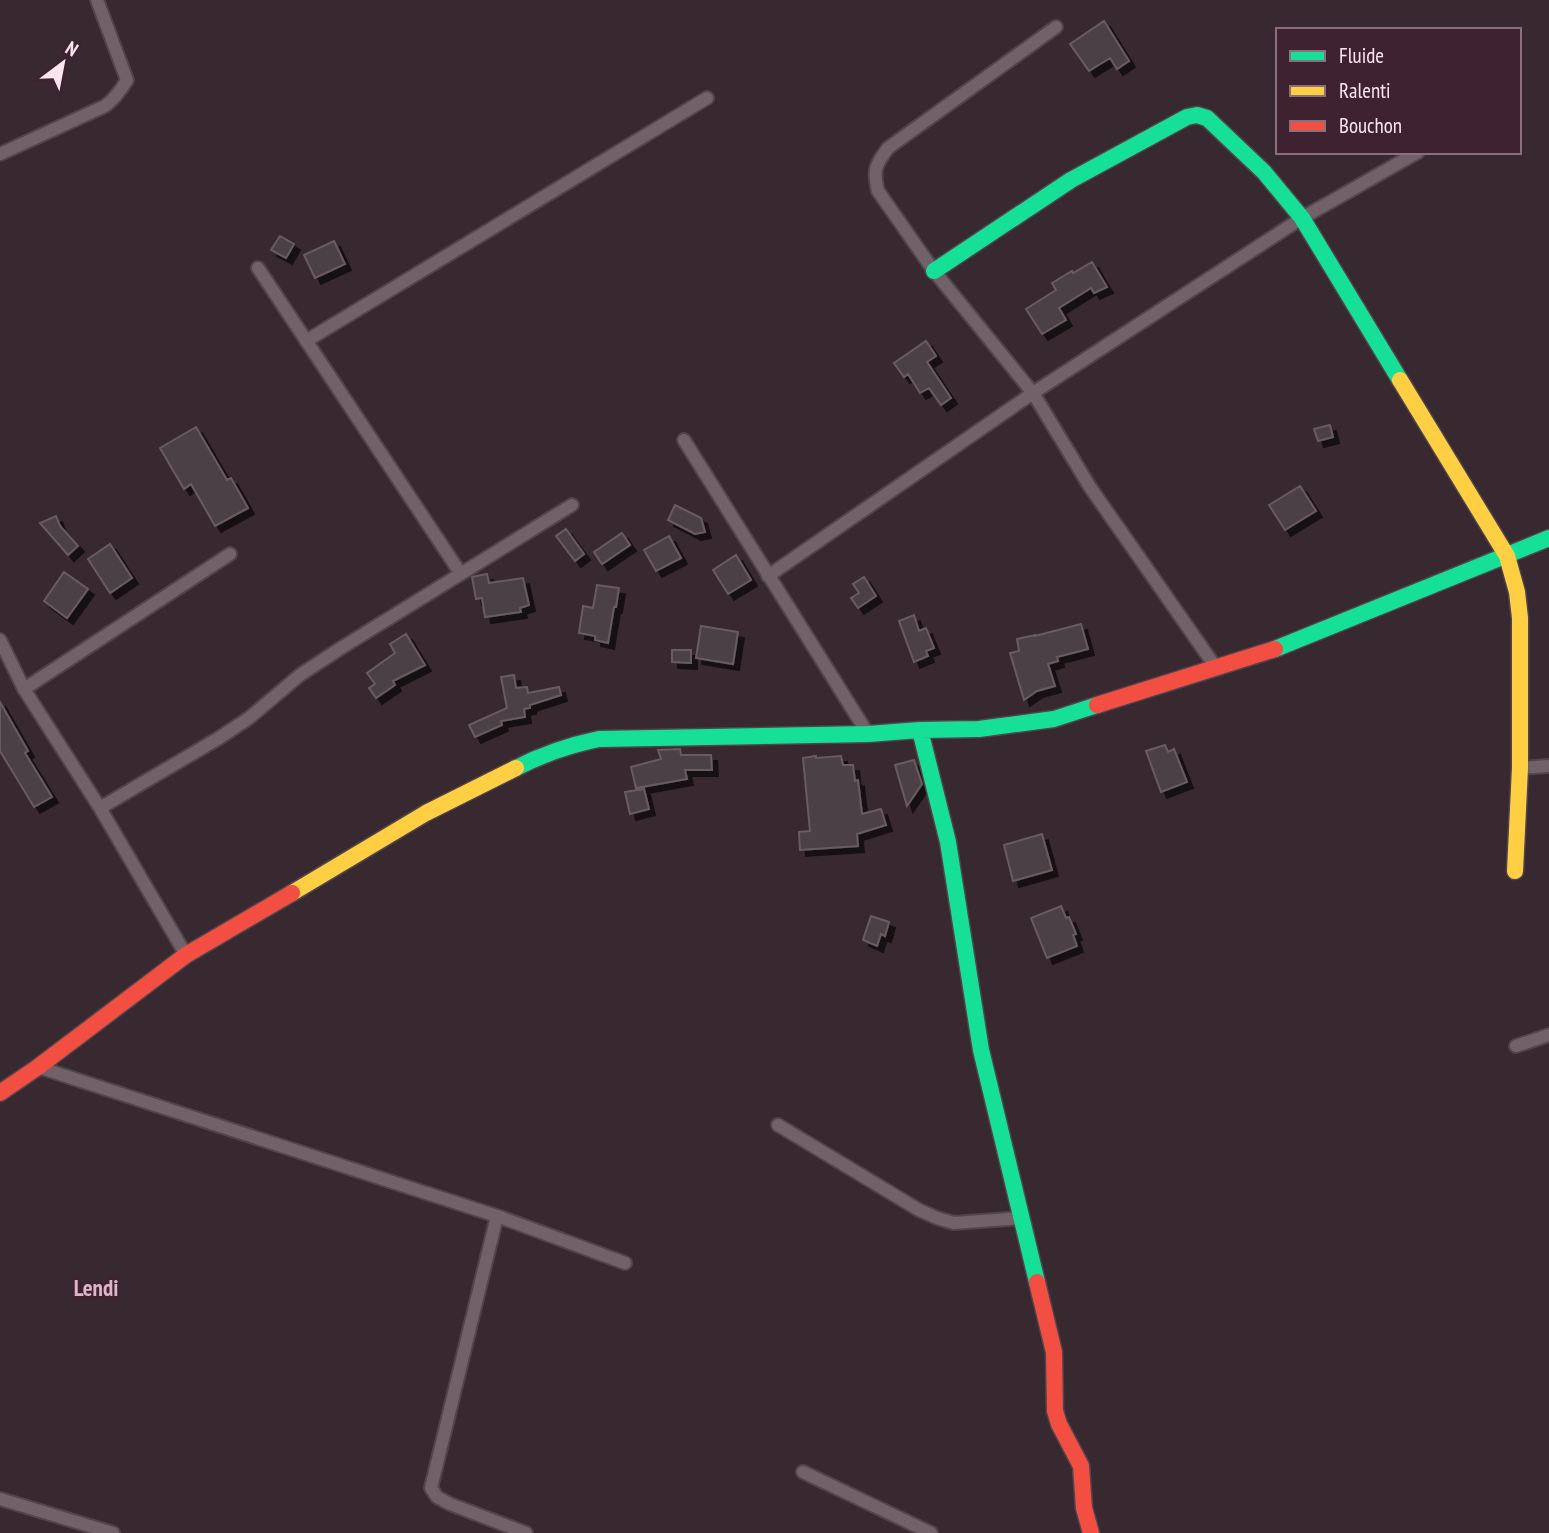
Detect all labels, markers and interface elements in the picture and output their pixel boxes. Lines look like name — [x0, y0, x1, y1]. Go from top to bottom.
north arrow — [28, 28, 98, 98]
legend — [1276, 28, 1521, 154]
text: N — [61, 36, 83, 61]
text: Fluide — [1339, 42, 1384, 69]
text: Ralenti — [1339, 77, 1391, 104]
text: Bouchon — [1339, 112, 1402, 139]
district label: Lendi — [74, 1273, 118, 1302]

